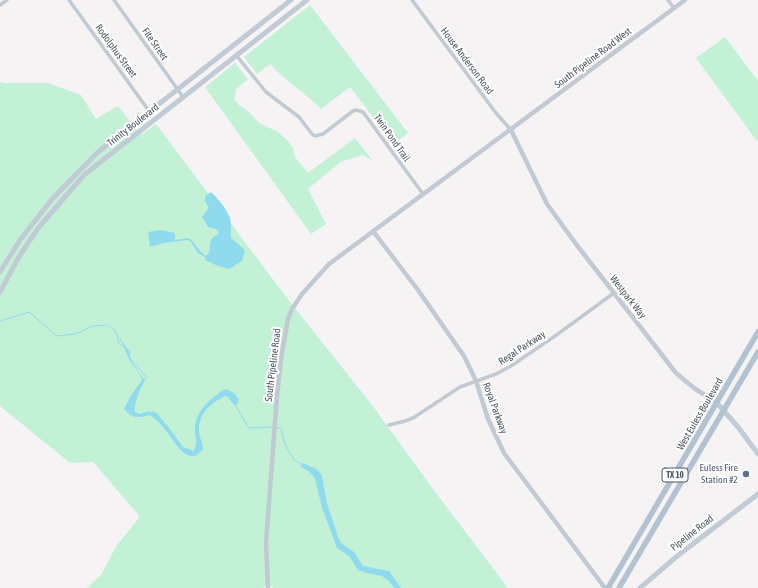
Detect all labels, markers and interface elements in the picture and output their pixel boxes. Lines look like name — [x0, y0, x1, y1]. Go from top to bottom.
street label: Rodolphus Street — [93, 22, 139, 80]
street label: Fite Street — [139, 25, 171, 63]
street label: House Anderson Road — [438, 25, 496, 97]
street label: South Pipeline Road West — [552, 25, 634, 91]
street label: Trinity Boulevard — [105, 101, 161, 149]
street label: Twin Pond Trail — [371, 112, 413, 164]
street label: Westpark Way — [607, 273, 649, 321]
street label: South Pipeline Road — [263, 328, 283, 402]
street label: Regal Parkway — [496, 328, 548, 368]
street label: West Euless Boulevard — [674, 376, 726, 452]
street label: Royal Parkway — [480, 381, 510, 435]
place label: Euless Fire Station #2 — [700, 462, 738, 486]
road number: TX 10 — [662, 468, 688, 482]
marker: Euless Fire Station #2 — [741, 469, 751, 479]
street label: Pipeline Road — [668, 513, 716, 553]

